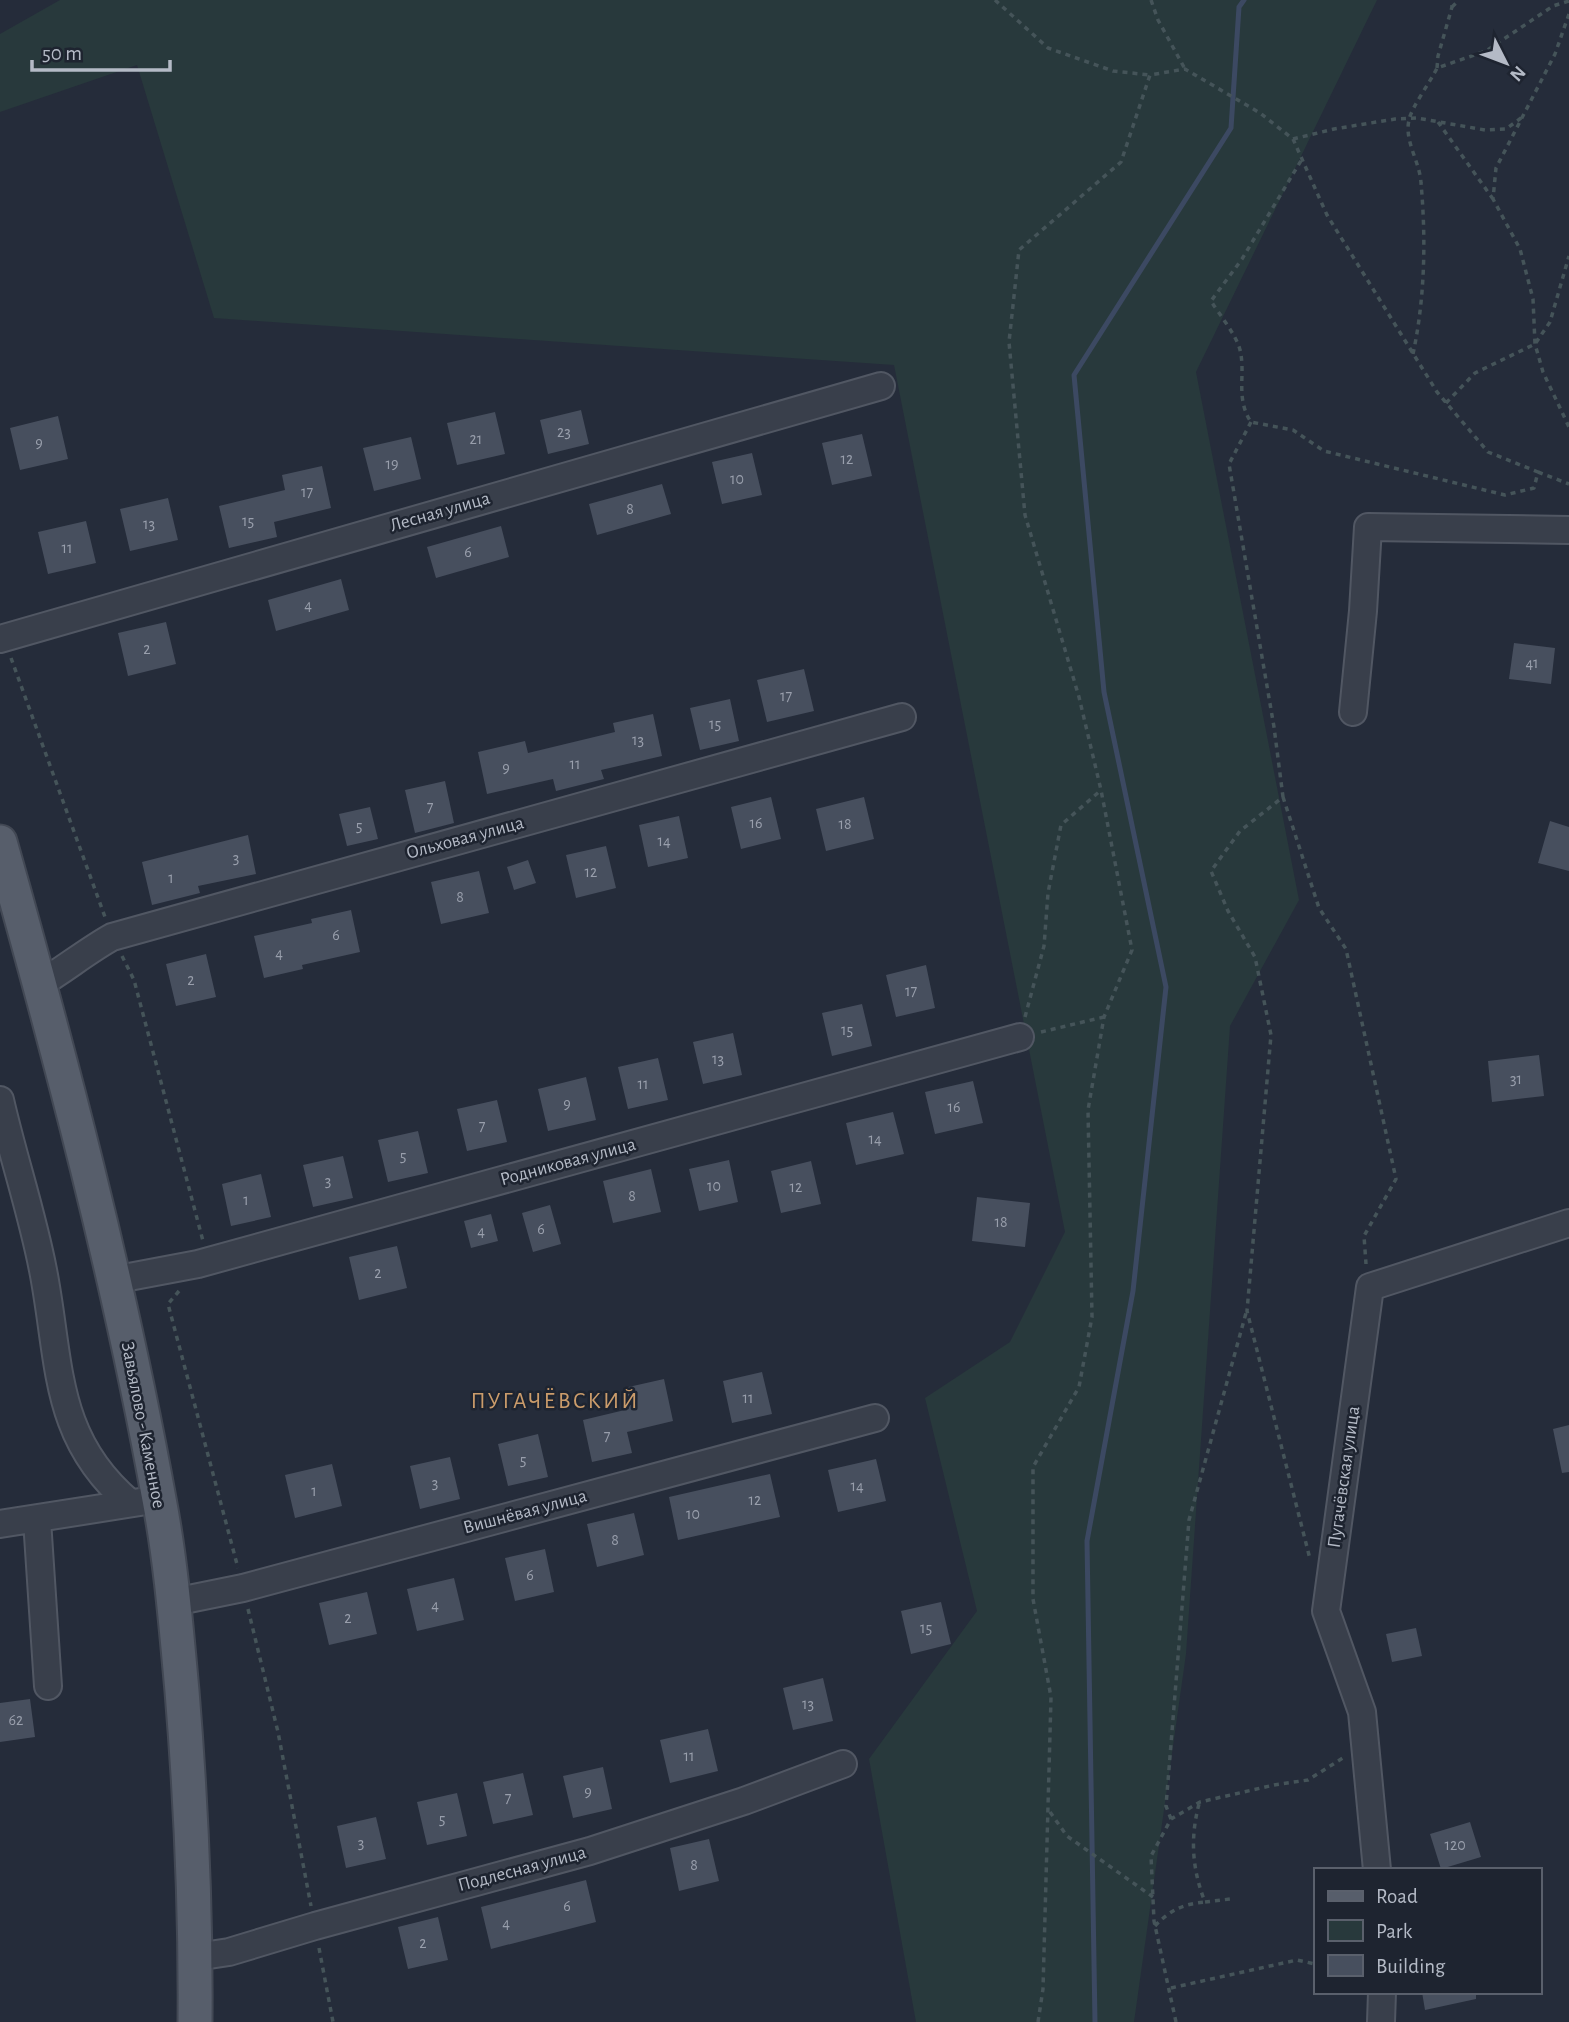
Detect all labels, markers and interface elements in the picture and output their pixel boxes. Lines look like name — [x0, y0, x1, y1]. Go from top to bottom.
scale bar — [32, 28, 170, 72]
north arrow — [1471, 28, 1541, 98]
text: 50 m — [42, 43, 82, 64]
text: N — [1506, 62, 1529, 85]
house number: 23 — [557, 424, 571, 440]
house number: 21 — [470, 431, 482, 447]
house number: 9 — [35, 435, 43, 451]
house number: 12 — [841, 451, 853, 467]
house number: 19 — [385, 456, 399, 472]
house number: 10 — [730, 471, 744, 487]
house number: 17 — [301, 484, 313, 500]
street label: Лесная улица — [388, 489, 492, 535]
house number: 8 — [626, 501, 634, 517]
house number: 15 — [242, 513, 254, 529]
house number: 13 — [143, 516, 155, 532]
house number: 11 — [61, 540, 73, 556]
house number: 6 — [464, 544, 472, 560]
house number: 4 — [304, 597, 312, 613]
house number: 2 — [143, 641, 151, 657]
house number: 41 — [1525, 655, 1539, 671]
house number: 17 — [780, 688, 792, 704]
house number: 15 — [709, 716, 721, 732]
house number: 13 — [632, 732, 644, 748]
house number: 11 — [569, 756, 581, 772]
house number: 9 — [502, 760, 510, 776]
house number: 7 — [427, 799, 434, 815]
street label: Ольховая улица — [404, 813, 526, 863]
house number: 16 — [749, 815, 763, 831]
house number: 18 — [838, 816, 852, 832]
house number: 5 — [356, 818, 362, 834]
house number: 14 — [657, 833, 671, 849]
house number: 3 — [233, 850, 239, 866]
house number: 12 — [585, 864, 597, 880]
house number: 1 — [168, 870, 174, 886]
house number: 8 — [456, 889, 464, 905]
house number: 6 — [332, 927, 340, 943]
house number: 4 — [275, 945, 283, 961]
house number: 2 — [187, 972, 195, 988]
house number: 17 — [905, 983, 917, 999]
house number: 15 — [841, 1022, 853, 1038]
house number: 13 — [712, 1051, 724, 1067]
house number: 31 — [1510, 1071, 1522, 1087]
house number: 11 — [637, 1076, 649, 1092]
house number: 9 — [563, 1096, 571, 1112]
house number: 16 — [947, 1099, 961, 1115]
house number: 7 — [479, 1118, 486, 1134]
house number: 14 — [868, 1131, 882, 1147]
street label: Родниковая улица — [498, 1135, 638, 1189]
house number: 5 — [400, 1148, 406, 1164]
house number: 3 — [325, 1173, 331, 1189]
house number: 10 — [707, 1178, 721, 1194]
house number: 12 — [790, 1179, 802, 1195]
house number: 8 — [628, 1188, 636, 1204]
house number: 1 — [243, 1192, 249, 1208]
house number: 18 — [994, 1214, 1008, 1230]
house number: 6 — [537, 1221, 545, 1237]
house number: 4 — [477, 1223, 485, 1239]
house number: 2 — [374, 1265, 382, 1281]
street label: Завьялово - Каменное — [118, 1340, 168, 1510]
district label: ПУГАЧЁВСКИЙ — [470, 1388, 640, 1413]
house number: 11 — [742, 1390, 754, 1406]
street label: Пугачёвская улица — [1325, 1404, 1363, 1549]
house number: 7 — [604, 1428, 611, 1444]
house number: 5 — [520, 1452, 526, 1468]
house number: 3 — [432, 1475, 438, 1491]
house number: 14 — [850, 1478, 864, 1494]
house number: 1 — [311, 1483, 317, 1499]
street label: Вишнёвая улица — [461, 1486, 589, 1538]
house number: 12 — [749, 1492, 761, 1508]
house number: 10 — [686, 1506, 700, 1522]
house number: 8 — [611, 1532, 619, 1548]
house number: 6 — [526, 1567, 534, 1583]
house number: 4 — [431, 1597, 439, 1613]
house number: 2 — [344, 1610, 352, 1626]
house number: 15 — [920, 1620, 932, 1636]
house number: 13 — [802, 1696, 814, 1712]
house number: 62 — [9, 1712, 23, 1728]
house number: 11 — [683, 1748, 695, 1764]
house number: 9 — [584, 1784, 592, 1800]
house number: 7 — [505, 1790, 512, 1806]
house number: 5 — [439, 1811, 445, 1827]
house number: 3 — [358, 1835, 364, 1851]
house number: 120 — [1444, 1837, 1466, 1853]
street label: Подлесная улица — [456, 1843, 588, 1895]
house number: 8 — [690, 1857, 698, 1873]
legend — [1314, 1868, 1541, 1994]
text: Road — [1376, 1886, 1418, 1907]
house number: 6 — [563, 1898, 571, 1914]
house number: 4 — [502, 1915, 510, 1931]
text: Park — [1376, 1921, 1413, 1942]
house number: 2 — [419, 1935, 427, 1951]
text: Building — [1376, 1956, 1446, 1977]

